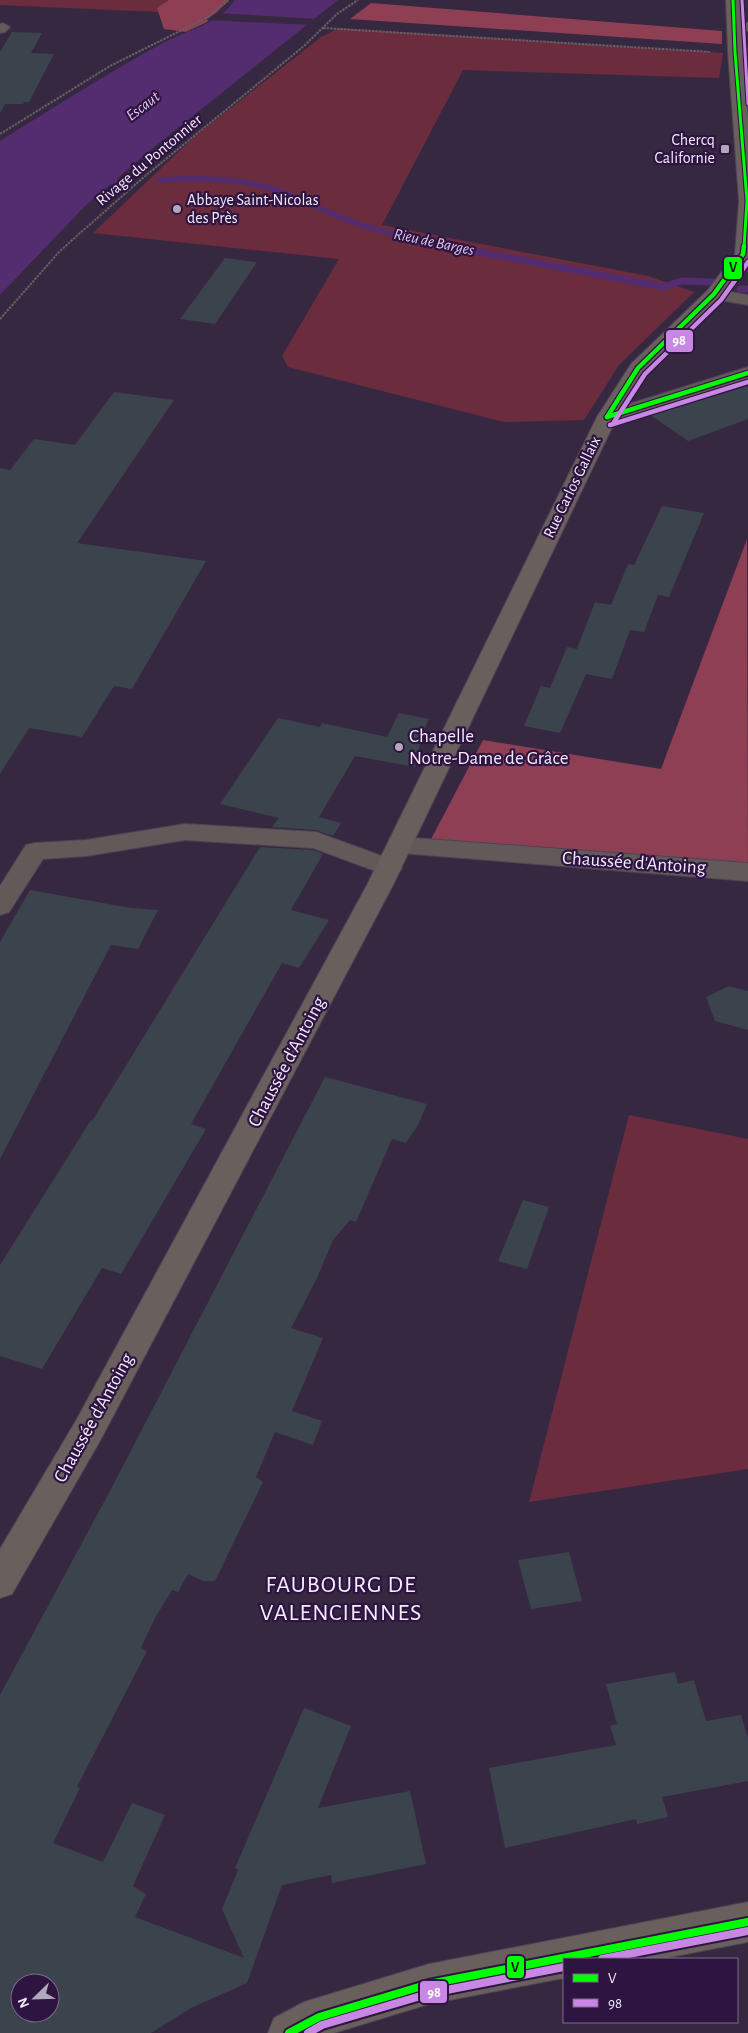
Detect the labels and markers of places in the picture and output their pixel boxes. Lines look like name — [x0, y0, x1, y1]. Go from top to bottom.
place label: Chercq Californie — [655, 132, 715, 166]
marker: Chercq Californie — [719, 143, 731, 155]
place label: Abbaye Saint-Nicolas des Près — [187, 192, 319, 226]
marker: Abbaye Saint-Nicolas des Près — [171, 203, 183, 215]
place label: Chapelle Notre-Dame de Grâce — [409, 727, 569, 768]
marker: Chapelle Notre-Dame de Grâce — [393, 741, 405, 753]

